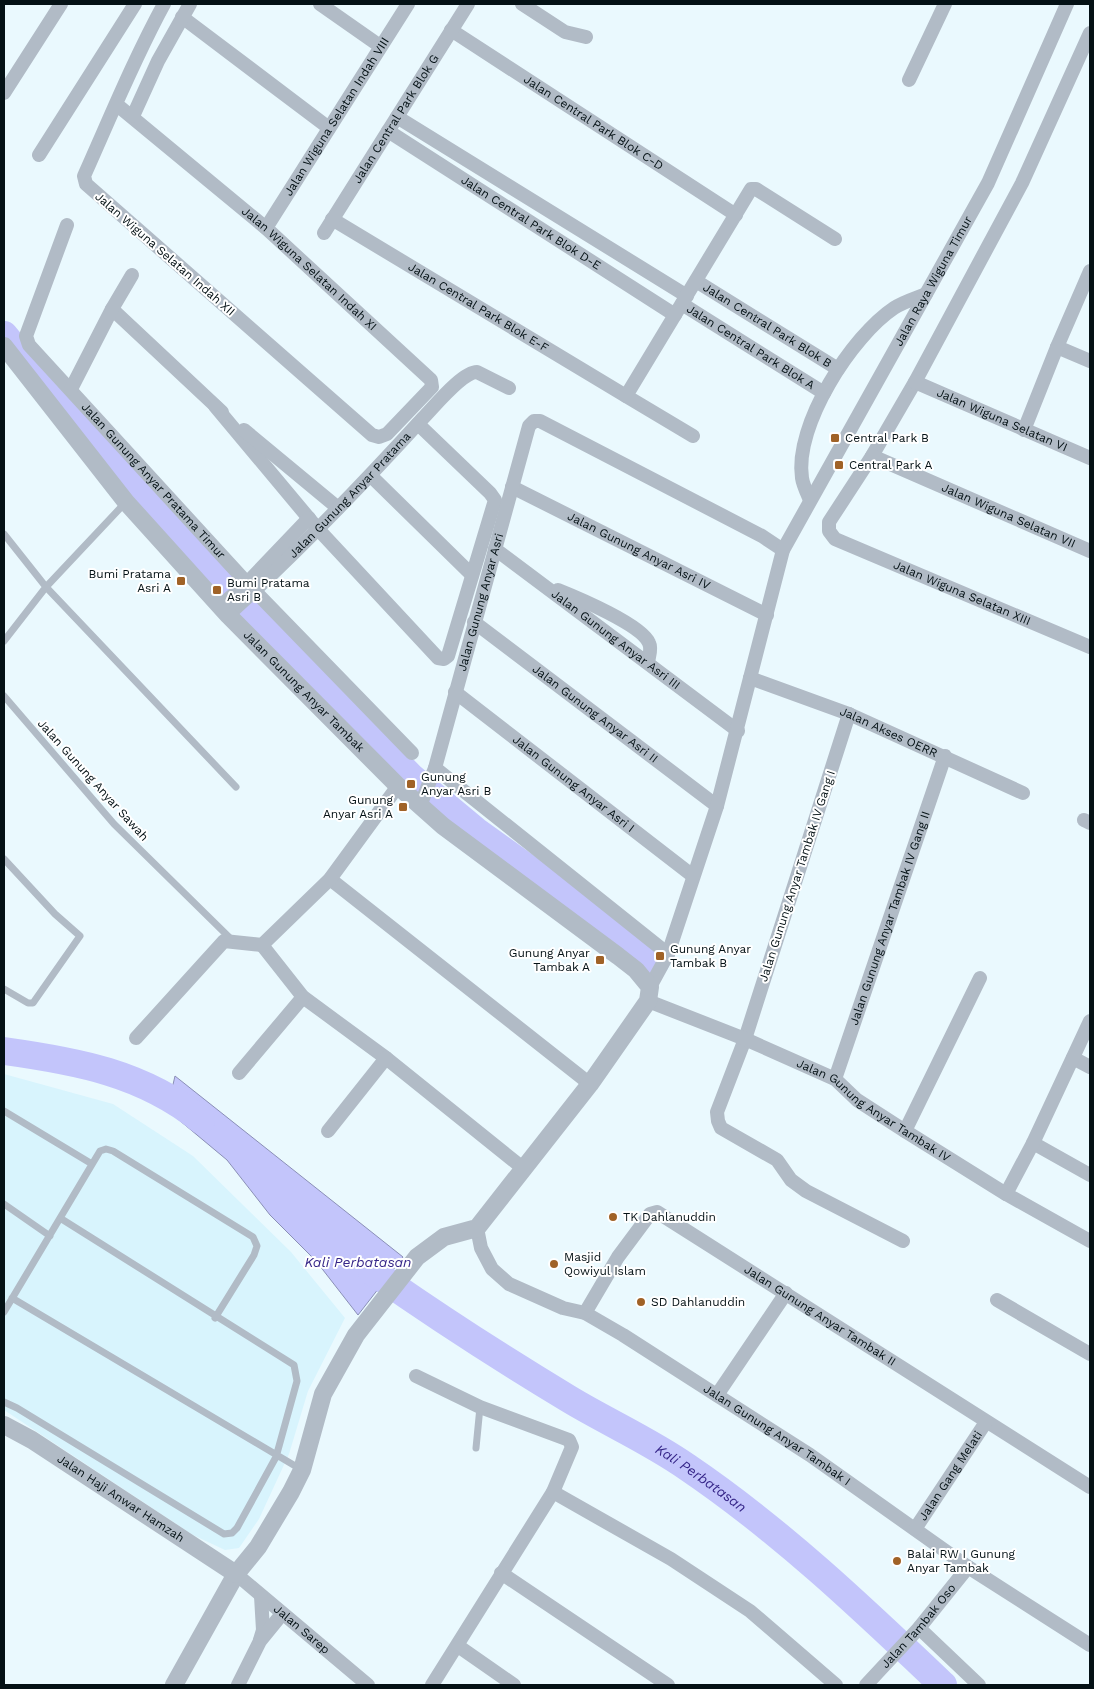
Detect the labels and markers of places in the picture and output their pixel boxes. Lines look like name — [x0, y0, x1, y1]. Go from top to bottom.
place label: Central Park B — [845, 431, 929, 445]
marker: Central Park B — [829, 432, 841, 444]
place label: Central Park A — [849, 458, 933, 472]
marker: Central Park A — [833, 459, 845, 471]
place label: Bumi Pratama Asri A — [88, 567, 171, 595]
marker: Bumi Pratama Asri A — [175, 575, 187, 587]
place label: Bumi Pratama Asri B — [227, 576, 310, 604]
marker: Bumi Pratama Asri B — [211, 584, 223, 596]
place label: Gunung Anyar Asri B — [421, 770, 492, 798]
marker: Gunung Anyar Asri B — [405, 778, 417, 790]
place label: Gunung Anyar Asri A — [323, 793, 394, 821]
marker: Gunung Anyar Asri A — [397, 801, 409, 813]
place label: Gunung Anyar Tambak B — [670, 942, 751, 970]
place label: Gunung Anyar Tambak A — [509, 946, 590, 974]
marker: Gunung Anyar Tambak B — [654, 950, 666, 962]
marker: Gunung Anyar Tambak A — [594, 954, 606, 966]
place label: TK Dahlanuddin — [623, 1210, 716, 1224]
marker: TK Dahlanuddin — [607, 1211, 619, 1223]
place label: Masjid Qowiyul Islam — [564, 1250, 646, 1278]
marker: Masjid Qowiyul Islam — [548, 1258, 560, 1270]
place label: SD Dahlanuddin — [651, 1295, 745, 1309]
marker: SD Dahlanuddin — [635, 1296, 647, 1308]
place label: Balai RW I Gunung Anyar Tambak — [907, 1547, 1016, 1575]
marker: Balai RW I Gunung Anyar Tambak — [891, 1555, 903, 1567]

